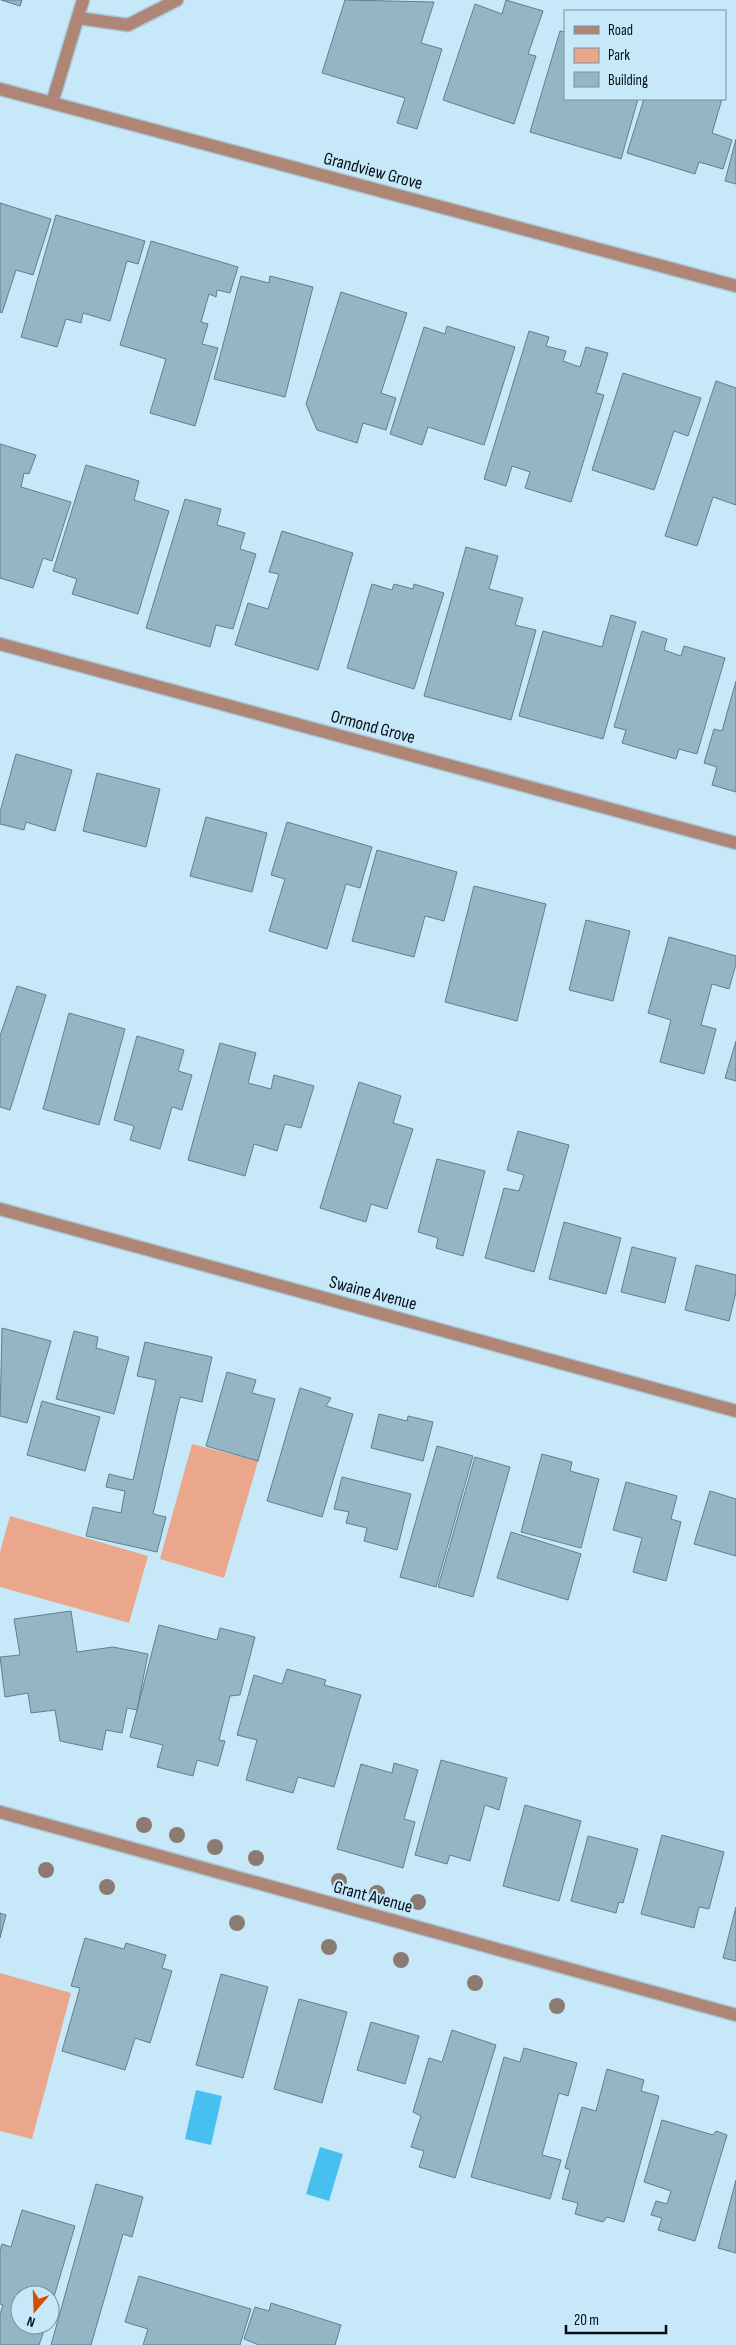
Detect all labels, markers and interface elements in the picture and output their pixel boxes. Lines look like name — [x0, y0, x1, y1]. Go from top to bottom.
legend — [564, 10, 726, 100]
text: Road — [608, 21, 633, 40]
text: Park — [608, 46, 630, 65]
text: Building — [608, 71, 648, 90]
street label: Grandview Grove — [321, 148, 425, 194]
street label: Ormond Grove — [329, 706, 417, 748]
street label: Swaine Avenue — [327, 1271, 419, 1315]
street label: Grant Avenue — [331, 1876, 415, 1918]
north arrow — [10, 2285, 60, 2335]
scale bar — [566, 2302, 666, 2334]
text: 20 m — [574, 2311, 599, 2330]
text: N — [25, 2313, 37, 2331]

